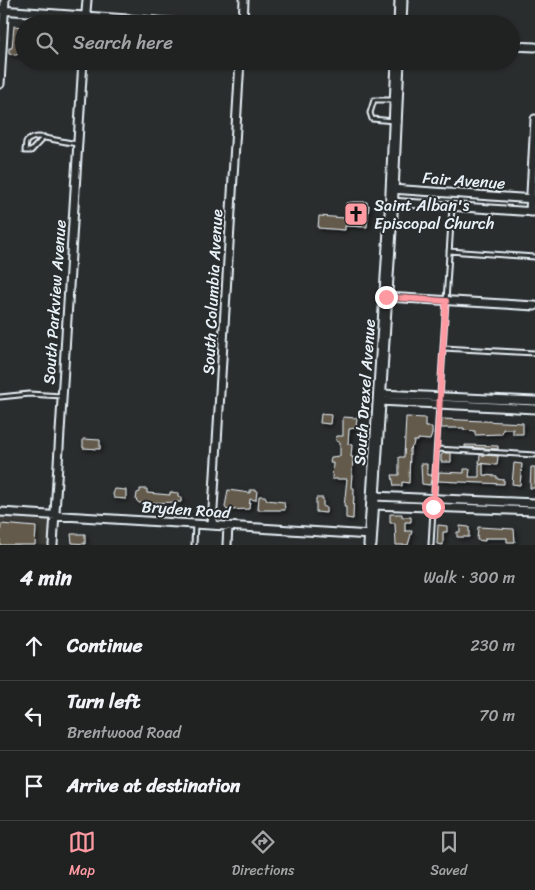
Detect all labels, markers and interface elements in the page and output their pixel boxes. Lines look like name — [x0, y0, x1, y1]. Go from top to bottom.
search box — [15, 15, 520, 70]
text: Search here — [73, 26, 173, 59]
icon: search — [33, 29, 61, 57]
street label: Fair Avenue — [422, 163, 506, 198]
place label: Saint Alban's Episcopal Church — [374, 191, 494, 238]
church icon: Saint Alban's Episcopal Church — [343, 201, 369, 227]
street label: South Columbia Avenue — [194, 208, 231, 376]
street label: South Parkview Avenue — [34, 219, 75, 385]
route end — [375, 286, 398, 309]
street label: South Drexel Avenue — [345, 318, 384, 466]
street label: Bryden Road — [141, 492, 233, 527]
route start — [422, 496, 445, 519]
text: 4 min — [20, 559, 72, 597]
text: Walk · 300 m — [424, 563, 515, 592]
text: Continue — [67, 629, 143, 662]
text: 230 m — [470, 631, 515, 660]
icon: ahead — [20, 632, 48, 660]
text: Turn left — [67, 685, 140, 718]
text: 70 m — [479, 701, 515, 730]
icon: left — [20, 702, 48, 730]
text: Brentwood Road — [67, 718, 181, 747]
text: Arrive at destination — [67, 769, 240, 802]
icon: arrive — [20, 772, 48, 800]
tab: Map — [68, 828, 96, 883]
tab: Directions — [232, 828, 294, 883]
tab: Saved — [430, 828, 467, 883]

